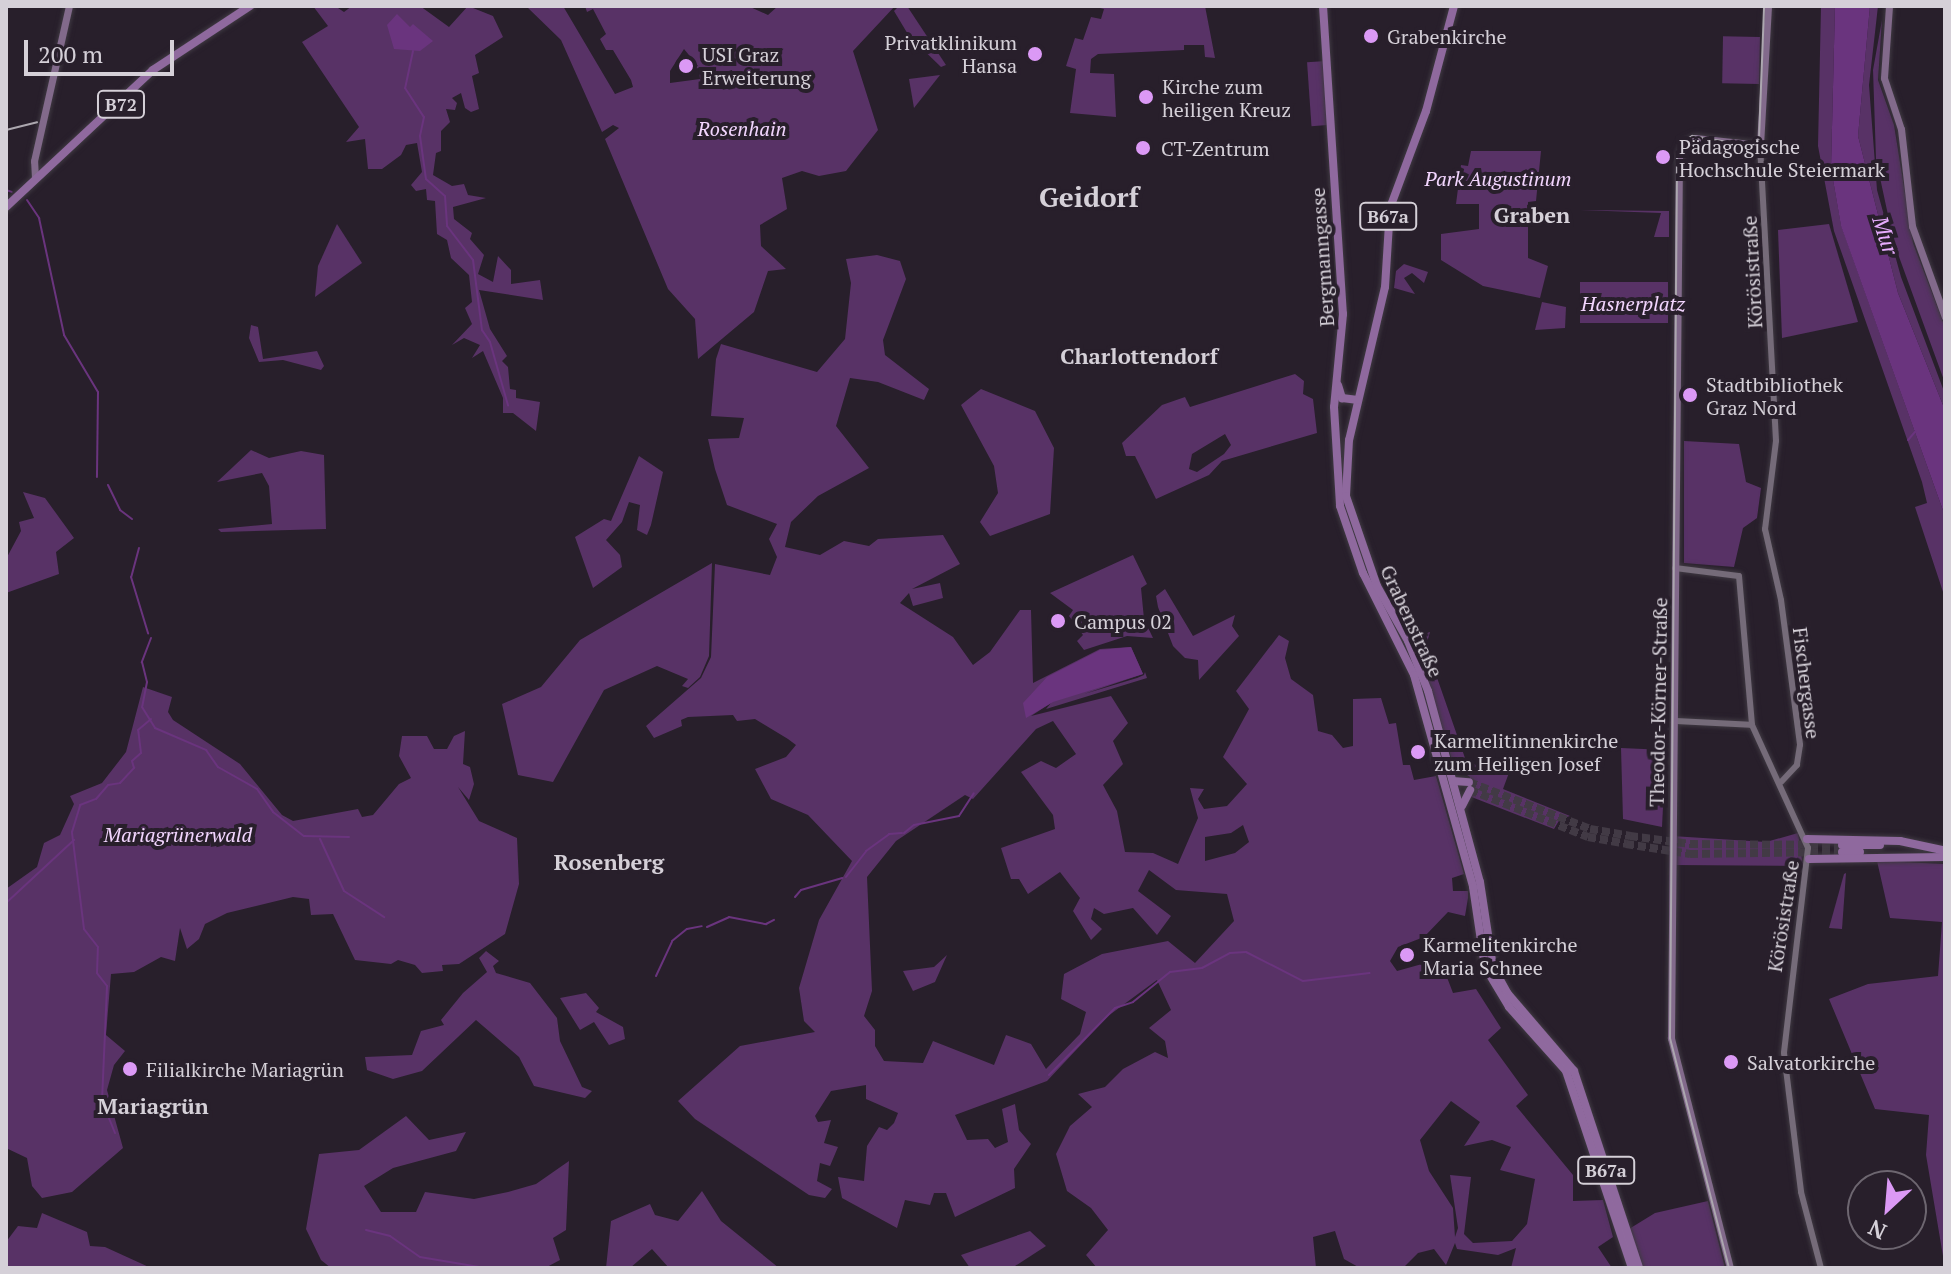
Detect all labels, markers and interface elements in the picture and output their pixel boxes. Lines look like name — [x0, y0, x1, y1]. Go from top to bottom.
scale bar — [28, 24, 178, 74]
place label: Grabenkirche — [1387, 24, 1507, 48]
marker: Grabenkirche — [1362, 27, 1380, 45]
place label: Privatklinikum Hansa — [884, 30, 1017, 77]
text: 200 m — [38, 38, 103, 70]
place label: USI Graz Erweiterung — [702, 42, 811, 89]
marker: Privatklinikum Hansa — [1024, 43, 1046, 65]
marker: USI Graz Erweiterung — [677, 57, 695, 75]
place label: Kirche zum heiligen Kreuz — [1162, 74, 1291, 121]
marker: Kirche zum heiligen Kreuz — [1137, 88, 1155, 106]
road number: B72 — [95, 90, 147, 118]
park label: Rosenhain — [697, 116, 787, 140]
place label: Pädagogische Hochschule Steiermark — [1679, 134, 1885, 181]
place label: CT-Zentrum — [1161, 136, 1270, 160]
marker: CT-Zentrum — [1132, 137, 1154, 159]
marker: Pädagogische Hochschule Steiermark — [1654, 148, 1672, 166]
park label: Park Augustinum — [1424, 166, 1572, 190]
district label: Geidorf — [1039, 180, 1139, 214]
street label: Bergmanngasse — [1305, 186, 1339, 328]
road number: B67a — [1358, 202, 1418, 230]
district label: Graben — [1494, 202, 1570, 228]
water label: Mur — [1867, 212, 1905, 258]
street label: Körösistraße — [1737, 215, 1767, 329]
park label: Hasnerplatz — [1581, 291, 1685, 315]
district label: Charlottendorf — [1060, 343, 1218, 369]
place label: Stadtbibliothek Graz Nord — [1706, 372, 1843, 419]
marker: Stadtbibliothek Graz Nord — [1681, 386, 1699, 404]
street label: Grabenstraße — [1376, 561, 1448, 681]
street label: Theodor-Körner-Straße — [1644, 597, 1672, 807]
place label: Campus 02 — [1074, 609, 1172, 633]
marker: Campus 02 — [1049, 612, 1067, 630]
street label: Fischergasse — [1788, 626, 1826, 740]
place label: Karmelitinnenkirche zum Heiligen Josef — [1434, 728, 1618, 775]
marker: Karmelitinnenkirche zum Heiligen Josef — [1409, 743, 1427, 761]
park label: Mariagrünerwald — [104, 822, 252, 846]
district label: Rosenberg — [554, 849, 664, 875]
street label: Körösistraße — [1762, 858, 1804, 974]
place label: Karmelitenkirche Maria Schnee — [1423, 932, 1578, 979]
marker: Karmelitenkirche Maria Schnee — [1398, 946, 1416, 964]
place label: Salvatorkirche — [1747, 1050, 1875, 1074]
marker: Salvatorkirche — [1722, 1053, 1740, 1071]
place label: Filialkirche Mariagrün — [146, 1057, 344, 1081]
marker: Filialkirche Mariagrün — [121, 1060, 139, 1078]
district label: Mariagrün — [97, 1093, 209, 1119]
road number: B67a — [1576, 1156, 1636, 1184]
north arrow — [1847, 1170, 1927, 1250]
text: N — [1863, 1214, 1891, 1247]

